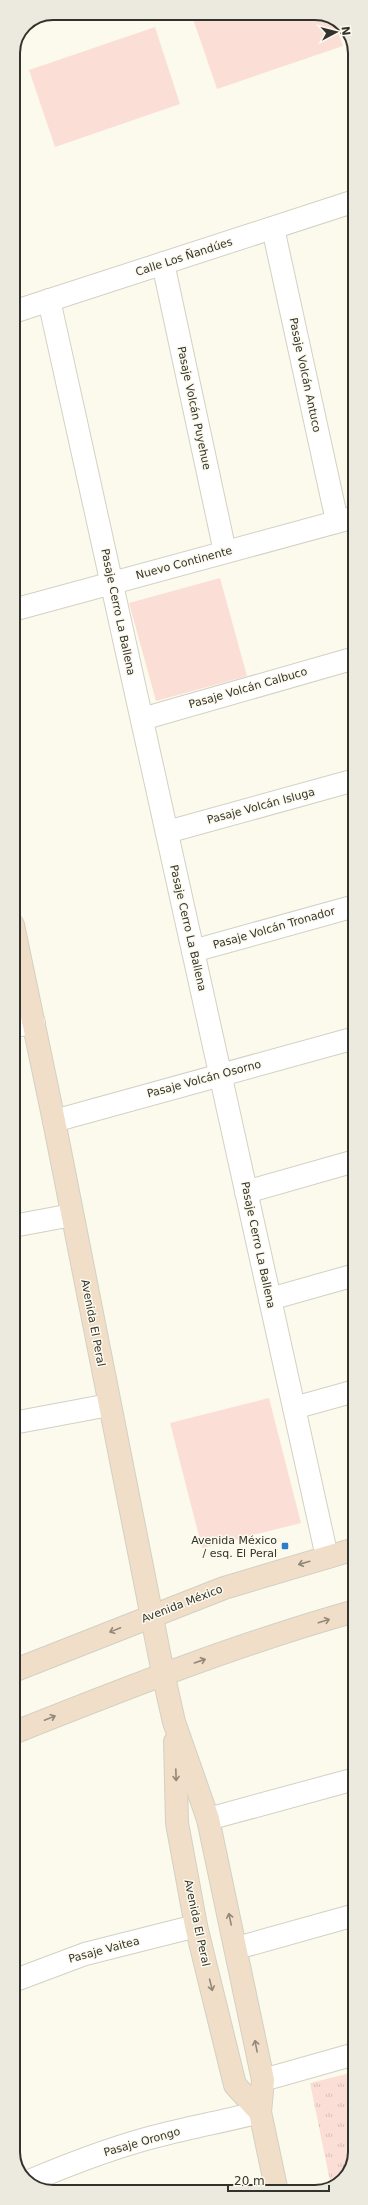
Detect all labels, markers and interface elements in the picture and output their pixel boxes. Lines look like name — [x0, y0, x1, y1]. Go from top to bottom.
north arrow — [316, 12, 356, 52]
text: N — [338, 25, 352, 36]
street label: Calle Los Ñandúes — [134, 235, 234, 279]
street label: Pasaje Volcán Antuco — [286, 316, 324, 434]
street label: Pasaje Volcán Puyehue — [175, 345, 213, 471]
street label: Nuevo Continente — [134, 544, 234, 582]
street label: Pasaje Cerro La Ballena — [98, 547, 138, 677]
street label: Pasaje Volcán Calbuco — [187, 665, 309, 711]
street label: Pasaje Volcán Isluga — [206, 785, 316, 827]
street label: Pasaje Cerro La Ballena — [167, 864, 209, 992]
street label: Pasaje Volcán Tronador — [211, 904, 337, 952]
street label: Pasaje Volcán Osorno — [146, 1057, 263, 1100]
street label: Pasaje Cerro La Ballena — [238, 1180, 278, 1310]
street label: Avenida El Peral — [78, 1278, 108, 1368]
place label: Avenida México / esq. El Peral — [191, 1534, 277, 1560]
marker: Avenida México / esq. El Peral — [280, 1541, 290, 1551]
one-way arrow — [298, 1560, 311, 1567]
street label: Avenida México — [140, 1582, 225, 1625]
one-way arrow — [317, 1617, 330, 1624]
one-way arrow — [110, 1627, 122, 1635]
one-way arrow — [193, 1656, 205, 1664]
one-way arrow — [43, 1714, 55, 1722]
one-way arrow — [172, 1768, 179, 1781]
street label: Avenida El Peral — [181, 1878, 213, 1968]
one-way arrow — [226, 1913, 234, 1926]
street label: Pasaje Vaitea — [67, 1934, 141, 1966]
one-way arrow — [207, 1979, 215, 1992]
one-way arrow — [252, 2040, 260, 2053]
street label: Pasaje Orongo — [102, 2125, 182, 2159]
scale bar — [228, 2167, 329, 2193]
text: 20 m — [234, 2174, 265, 2188]

